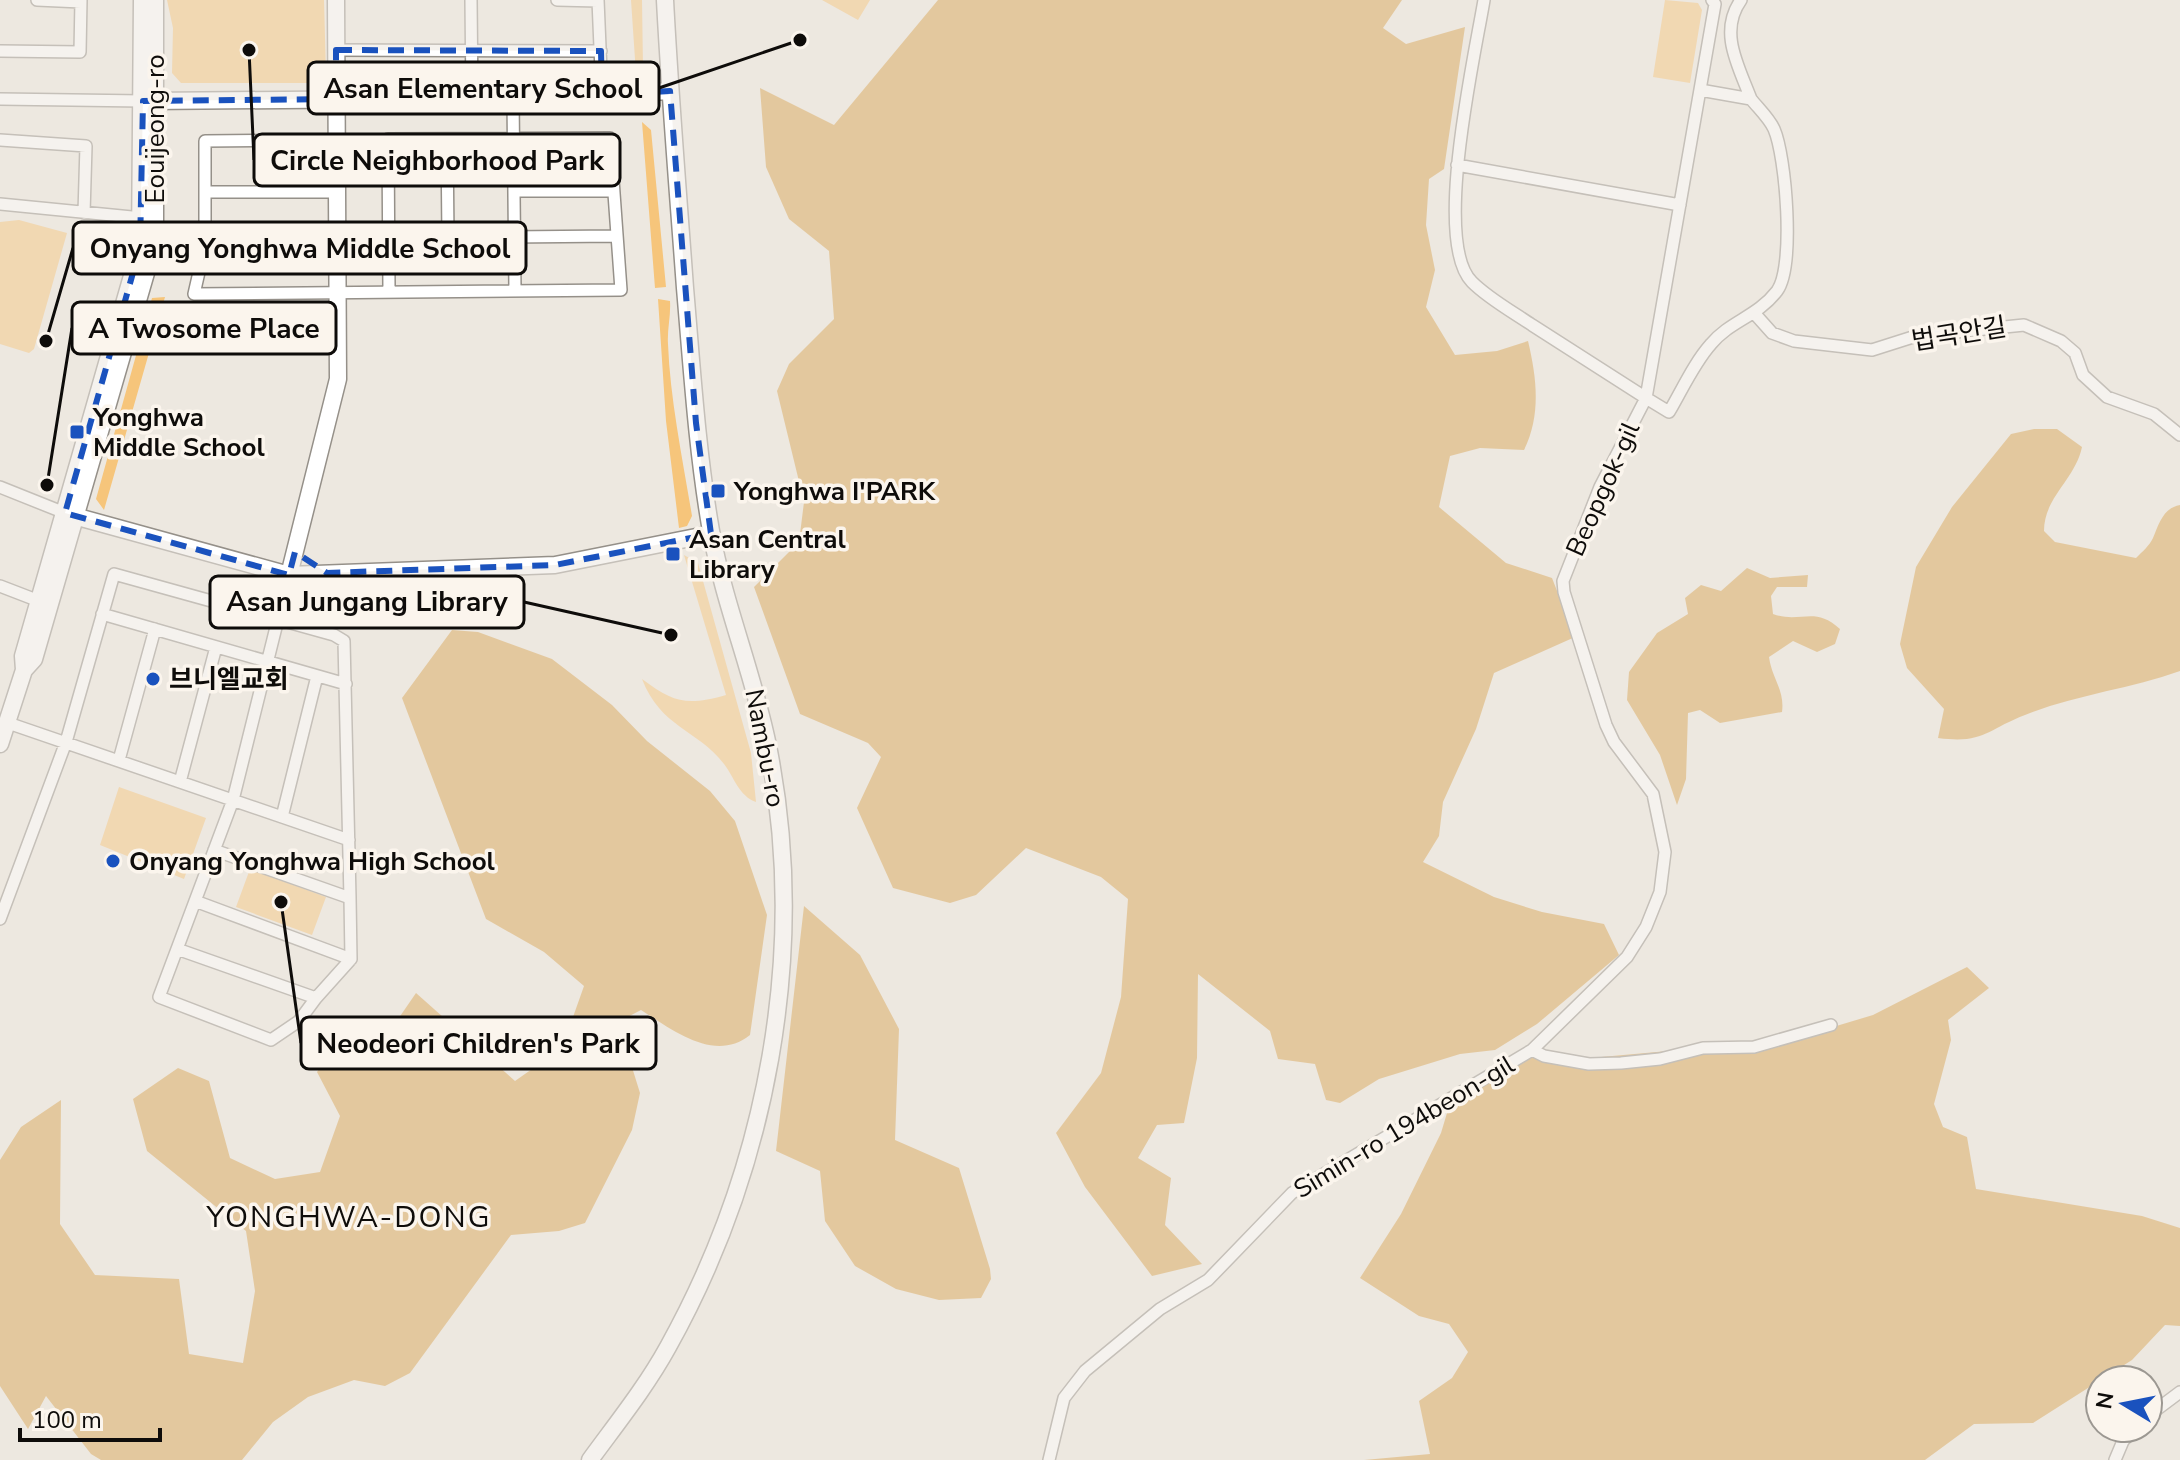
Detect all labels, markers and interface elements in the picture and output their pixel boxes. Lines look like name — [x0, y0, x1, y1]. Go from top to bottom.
street label: Eouijeong-ro — [138, 54, 173, 204]
callout: Asan Elementary School — [308, 62, 659, 114]
text: Asan Elementary School — [324, 70, 643, 108]
callout: Circle Neighborhood Park — [254, 134, 620, 186]
text: Circle Neighborhood Park — [270, 142, 605, 180]
callout: Onyang Yonghwa Middle School — [73, 222, 526, 274]
text: Onyang Yonghwa Middle School — [90, 230, 511, 268]
callout: A Twosome Place — [72, 302, 336, 354]
street label: 법곡안길 — [1909, 309, 2009, 359]
text: A Twosome Place — [88, 310, 320, 348]
place label: Yonghwa Middle School — [92, 400, 266, 465]
street label: Beopgok-gil — [1558, 416, 1648, 562]
marker: Yonghwa Middle School — [68, 423, 86, 441]
place label: Yonghwa I'PARK — [733, 474, 936, 509]
marker: Yonghwa I'PARK — [709, 482, 727, 500]
place label: Asan Central Library — [689, 522, 847, 587]
marker: Asan Central Library — [664, 545, 682, 563]
callout: Asan Jungang Library — [210, 576, 524, 628]
text: Asan Jungang Library — [226, 583, 508, 621]
place label: 브니엘교회 — [169, 662, 289, 697]
marker: 브니엘교회 — [144, 670, 162, 688]
street label: Nambu-ro — [736, 686, 794, 810]
place label: Onyang Yonghwa High School — [129, 844, 496, 879]
marker: Onyang Yonghwa High School — [104, 852, 122, 870]
callout: Neodeori Children's Park — [301, 1017, 656, 1069]
text: Neodeori Children's Park — [316, 1025, 641, 1063]
street label: Simin-ro 194beon-gil — [1287, 1047, 1521, 1207]
district label: YONGHWA-DONG — [205, 1197, 492, 1238]
north arrow — [2084, 1364, 2164, 1444]
text: N — [2089, 1390, 2121, 1411]
scale bar — [20, 1392, 160, 1442]
text: 100 m — [32, 1404, 102, 1436]

